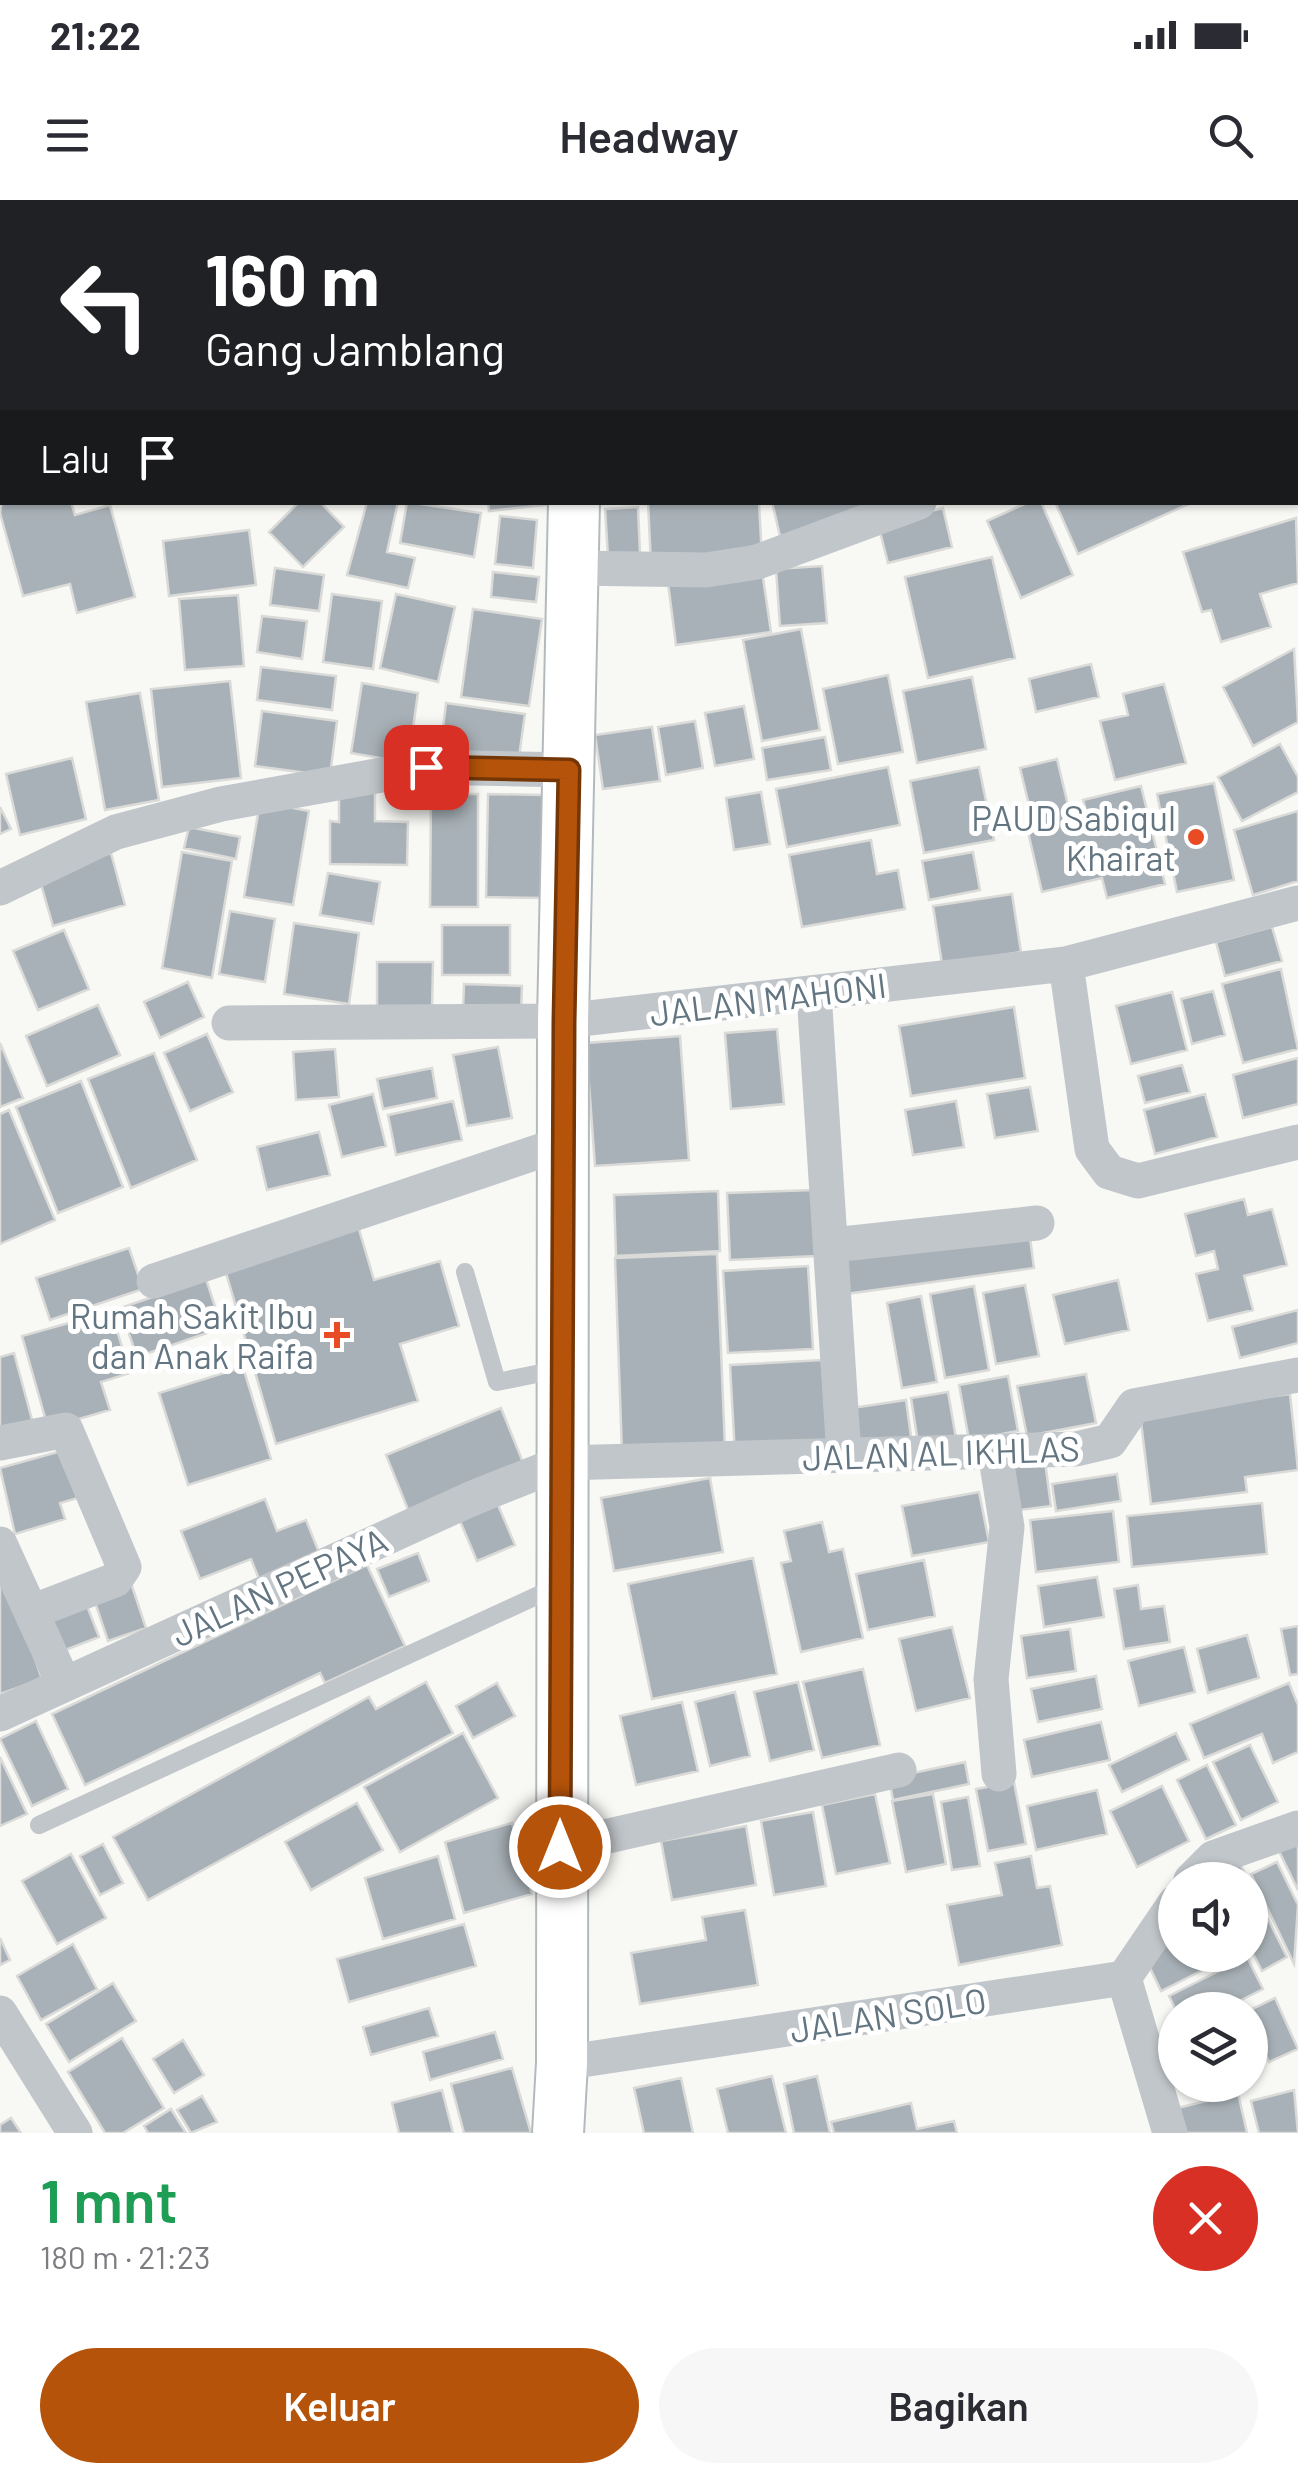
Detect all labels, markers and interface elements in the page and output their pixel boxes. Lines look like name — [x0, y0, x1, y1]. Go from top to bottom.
text: 21:22 — [50, 12, 141, 58]
icon: menu — [40, 108, 95, 163]
text: Headway — [559, 108, 739, 162]
icon: search — [1203, 108, 1258, 163]
text: 160 m — [205, 236, 380, 320]
icon: left — [40, 240, 170, 370]
text: Gang Jamblang — [205, 321, 505, 375]
icon: arrive — [130, 430, 185, 485]
text: Lalu — [40, 435, 110, 481]
pin — [384, 725, 469, 810]
icon: arrive — [399, 740, 454, 795]
place label: PAUD Sabiqul Khairat — [971, 796, 1176, 878]
marker: PAUD Sabiqul Khairat — [1185, 826, 1207, 848]
street label: JALAN MAHONI — [647, 963, 889, 1033]
place label: Rumah Sakit Ibu dan Anak Raifa — [70, 1294, 314, 1376]
marker: Rumah Sakit Ibu dan Anak Raifa — [324, 1322, 350, 1348]
street label: JALAN AL IKHLAS — [802, 1426, 1080, 1478]
street label: JALAN PEPAYA — [164, 1518, 394, 1654]
position arrow — [508, 1795, 612, 1899]
map controls — [1158, 1862, 1268, 2102]
button: sound — [1158, 1862, 1268, 1972]
street label: JALAN SOLO — [787, 1978, 989, 2050]
button: layers — [1158, 1992, 1268, 2102]
text: 1 mnt — [40, 2163, 178, 2235]
button: close — [1153, 2166, 1258, 2271]
text: 180 m · 21:23 — [40, 2237, 211, 2275]
button: Keluar — [40, 2348, 639, 2463]
button: Bagikan — [659, 2348, 1258, 2463]

